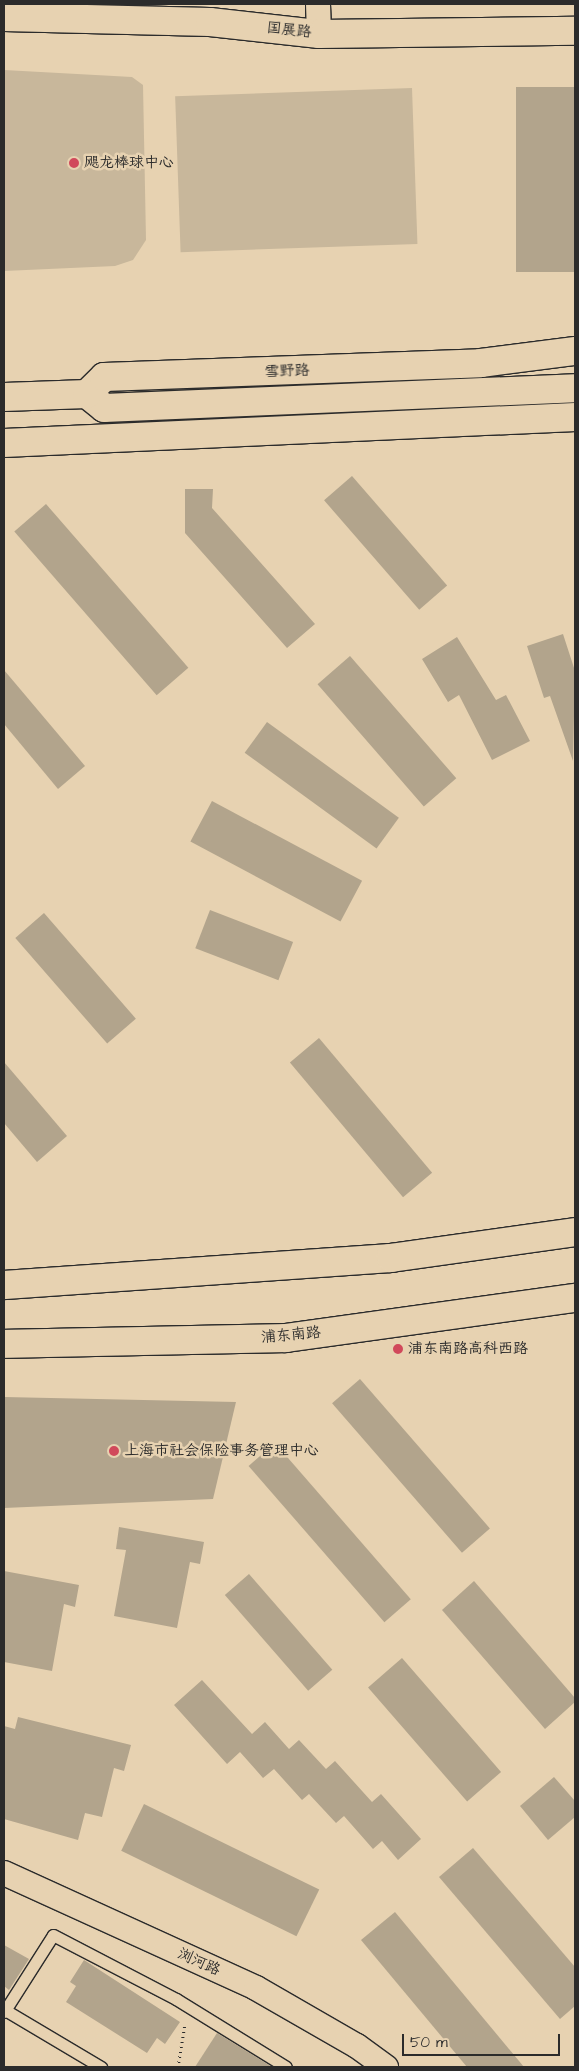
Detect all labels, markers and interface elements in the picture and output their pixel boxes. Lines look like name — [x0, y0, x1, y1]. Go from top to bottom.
street label: 国展路 — [266, 19, 312, 41]
place label: 飓龙棒球中心 — [84, 154, 174, 172]
marker: 飓龙棒球中心 — [68, 157, 80, 169]
street label: 雪野路 — [264, 361, 310, 381]
street label: 浦东南路 — [260, 1323, 322, 1347]
place label: 浦东南路高科西路 — [408, 1340, 528, 1358]
marker: 浦东南路高科西路 — [392, 1343, 404, 1355]
place label: 上海市社会保险事务管理中心 — [124, 1442, 319, 1460]
marker: 上海市社会保险事务管理中心 — [108, 1445, 120, 1457]
street label: 浏河路 — [175, 1945, 223, 1979]
scale bar — [404, 2024, 562, 2056]
text: 50 m — [410, 2032, 448, 2053]

